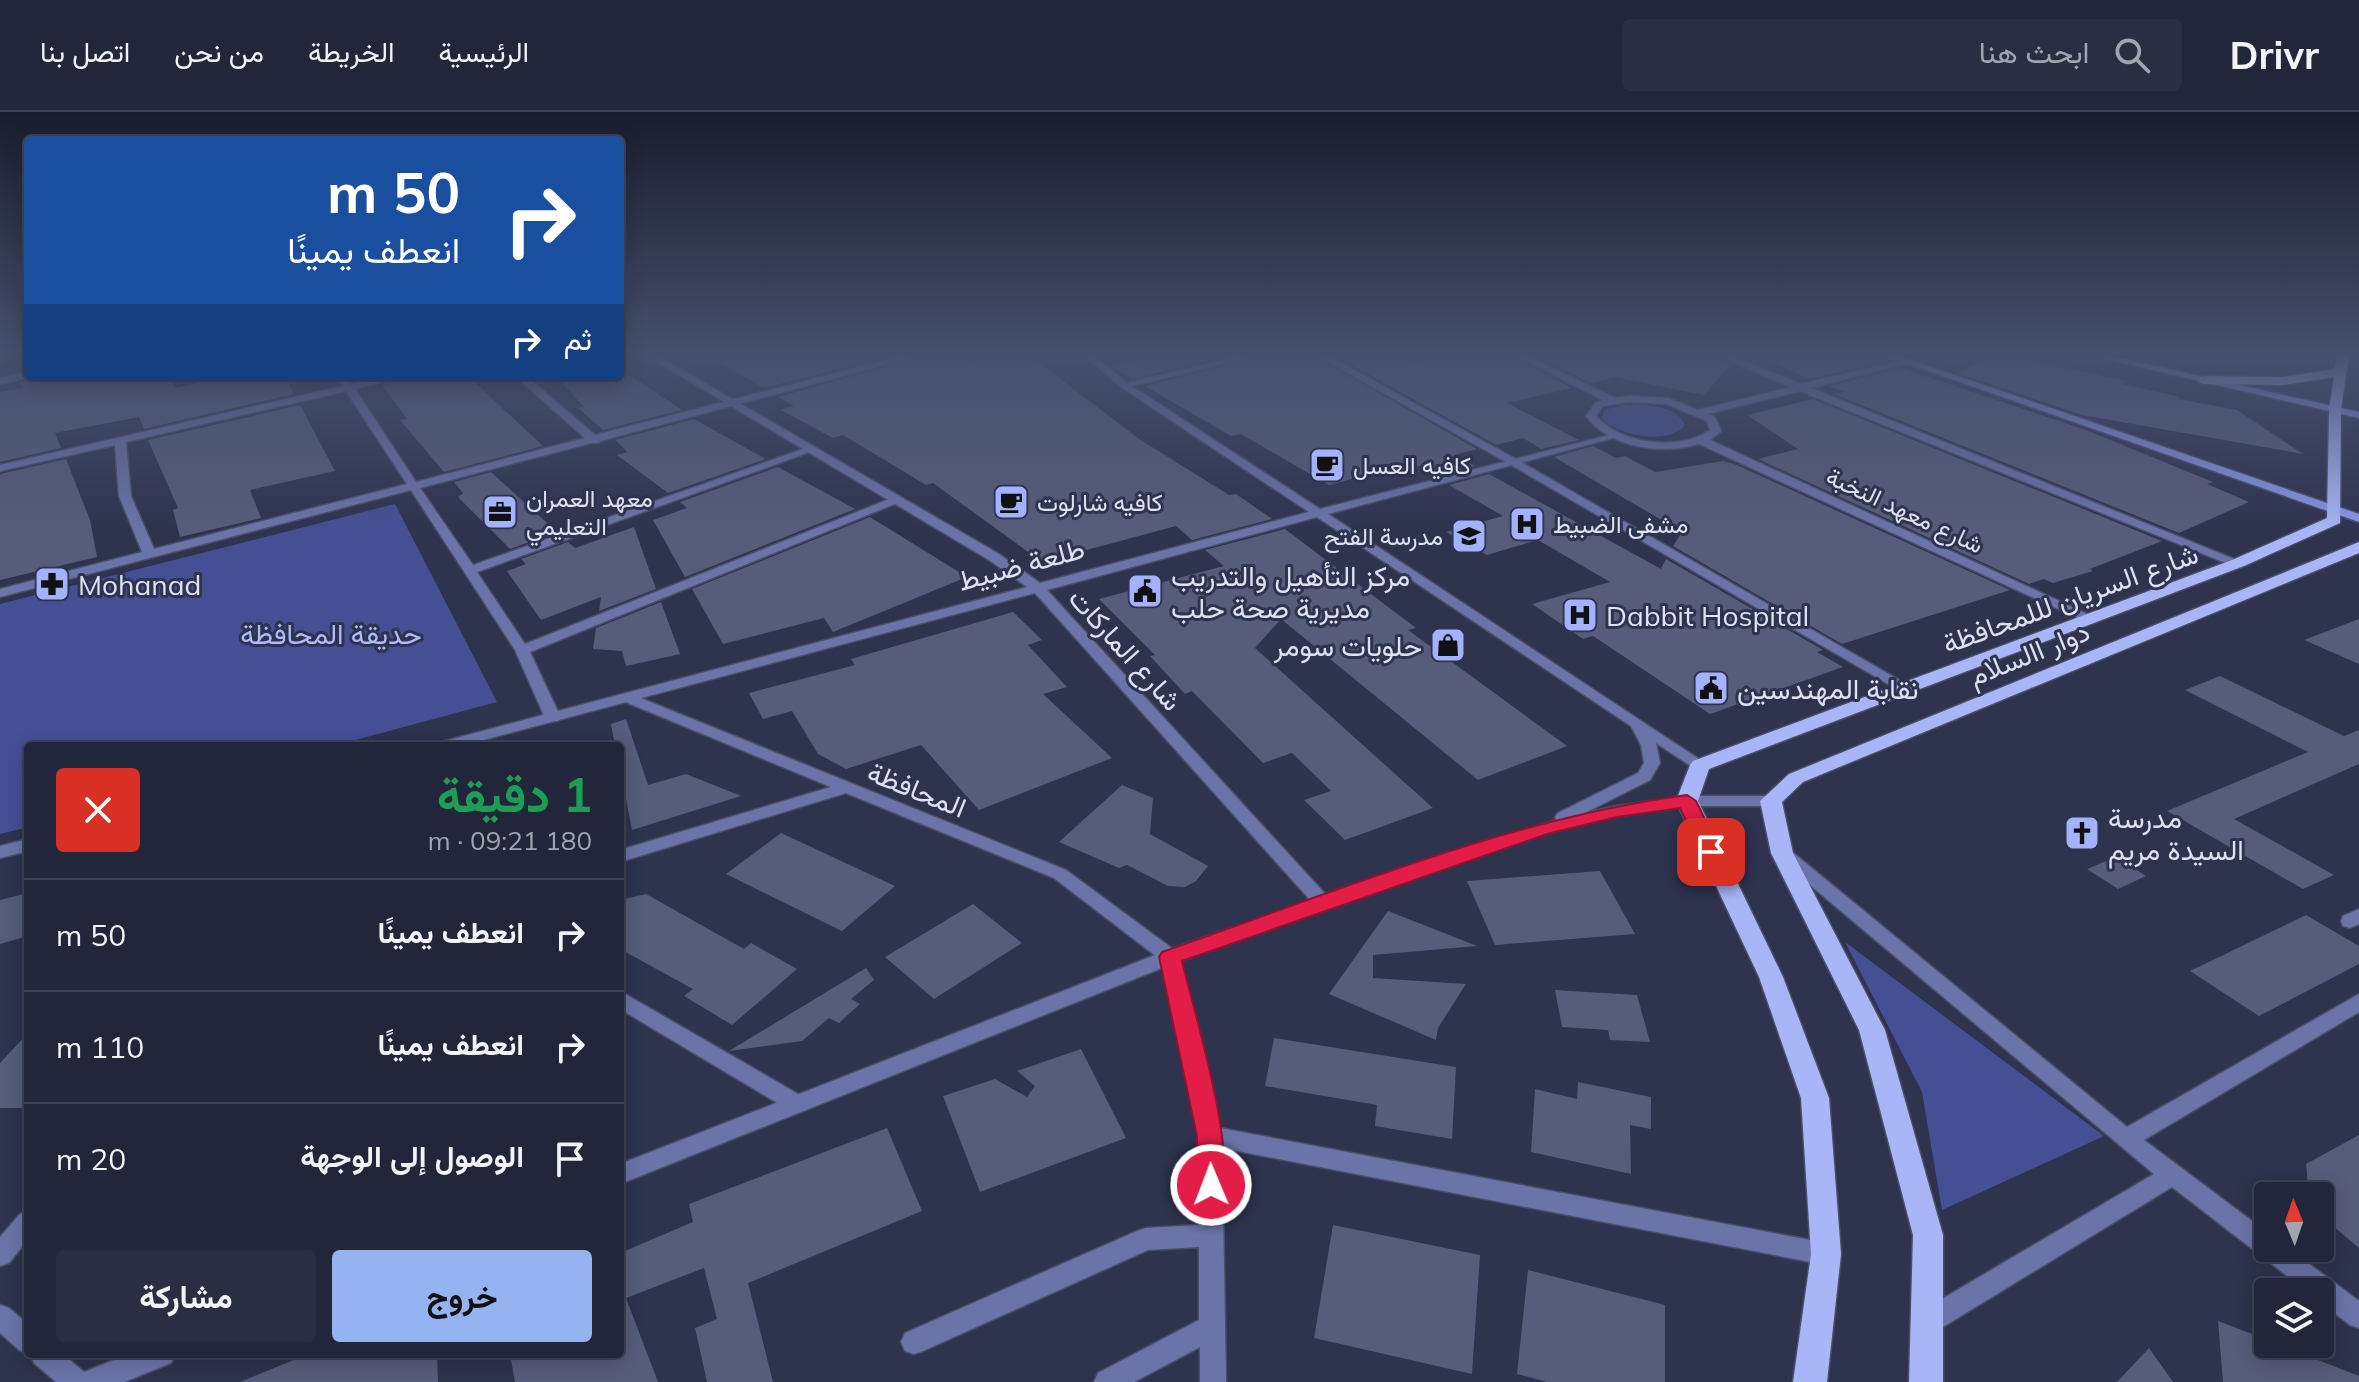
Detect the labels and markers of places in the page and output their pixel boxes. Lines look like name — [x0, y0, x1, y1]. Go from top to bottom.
cafe icon: كافيه العسل — [1308, 446, 1346, 484]
place label: كافيه العسل — [1353, 450, 1471, 480]
place label: معهد العمران التعليمي — [526, 483, 653, 546]
cafe icon: كافيه شارلوت — [992, 483, 1030, 521]
place label: كافيه شارلوت — [1037, 487, 1163, 518]
office icon: معهد العمران التعليمي — [481, 493, 519, 531]
hospital icon: مشفى الضبيط — [1508, 505, 1546, 543]
place label: مشفى الضبيط — [1553, 509, 1688, 539]
school or university icon: مدرسة الفتح — [1450, 517, 1488, 555]
place label: مدرسة الفتح — [1324, 521, 1443, 554]
place label: مركز التأهيل والتدريب مديرية صحة حلب — [1171, 558, 1410, 626]
pharmacy icon: Mohanad — [33, 565, 71, 603]
place label: Mohanad — [78, 567, 201, 602]
public building icon: مركز التأهيل والتدريب مديرية صحة حلب — [1126, 572, 1164, 610]
hospital icon: Dabbit Hospital — [1561, 596, 1599, 634]
place label: Dabbit Hospital — [1606, 598, 1809, 633]
shop icon: حلويات سومر — [1429, 626, 1467, 664]
place label: حلويات سومر — [1273, 628, 1422, 664]
public building icon: نقابة المهندسين — [1692, 669, 1730, 707]
place label: نقابة المهندسين — [1737, 671, 1919, 707]
place label: مدرسة السيدة مريم — [2108, 800, 2244, 869]
church icon: مدرسة السيدة مريم — [2063, 814, 2101, 852]
pin — [1677, 818, 1745, 886]

